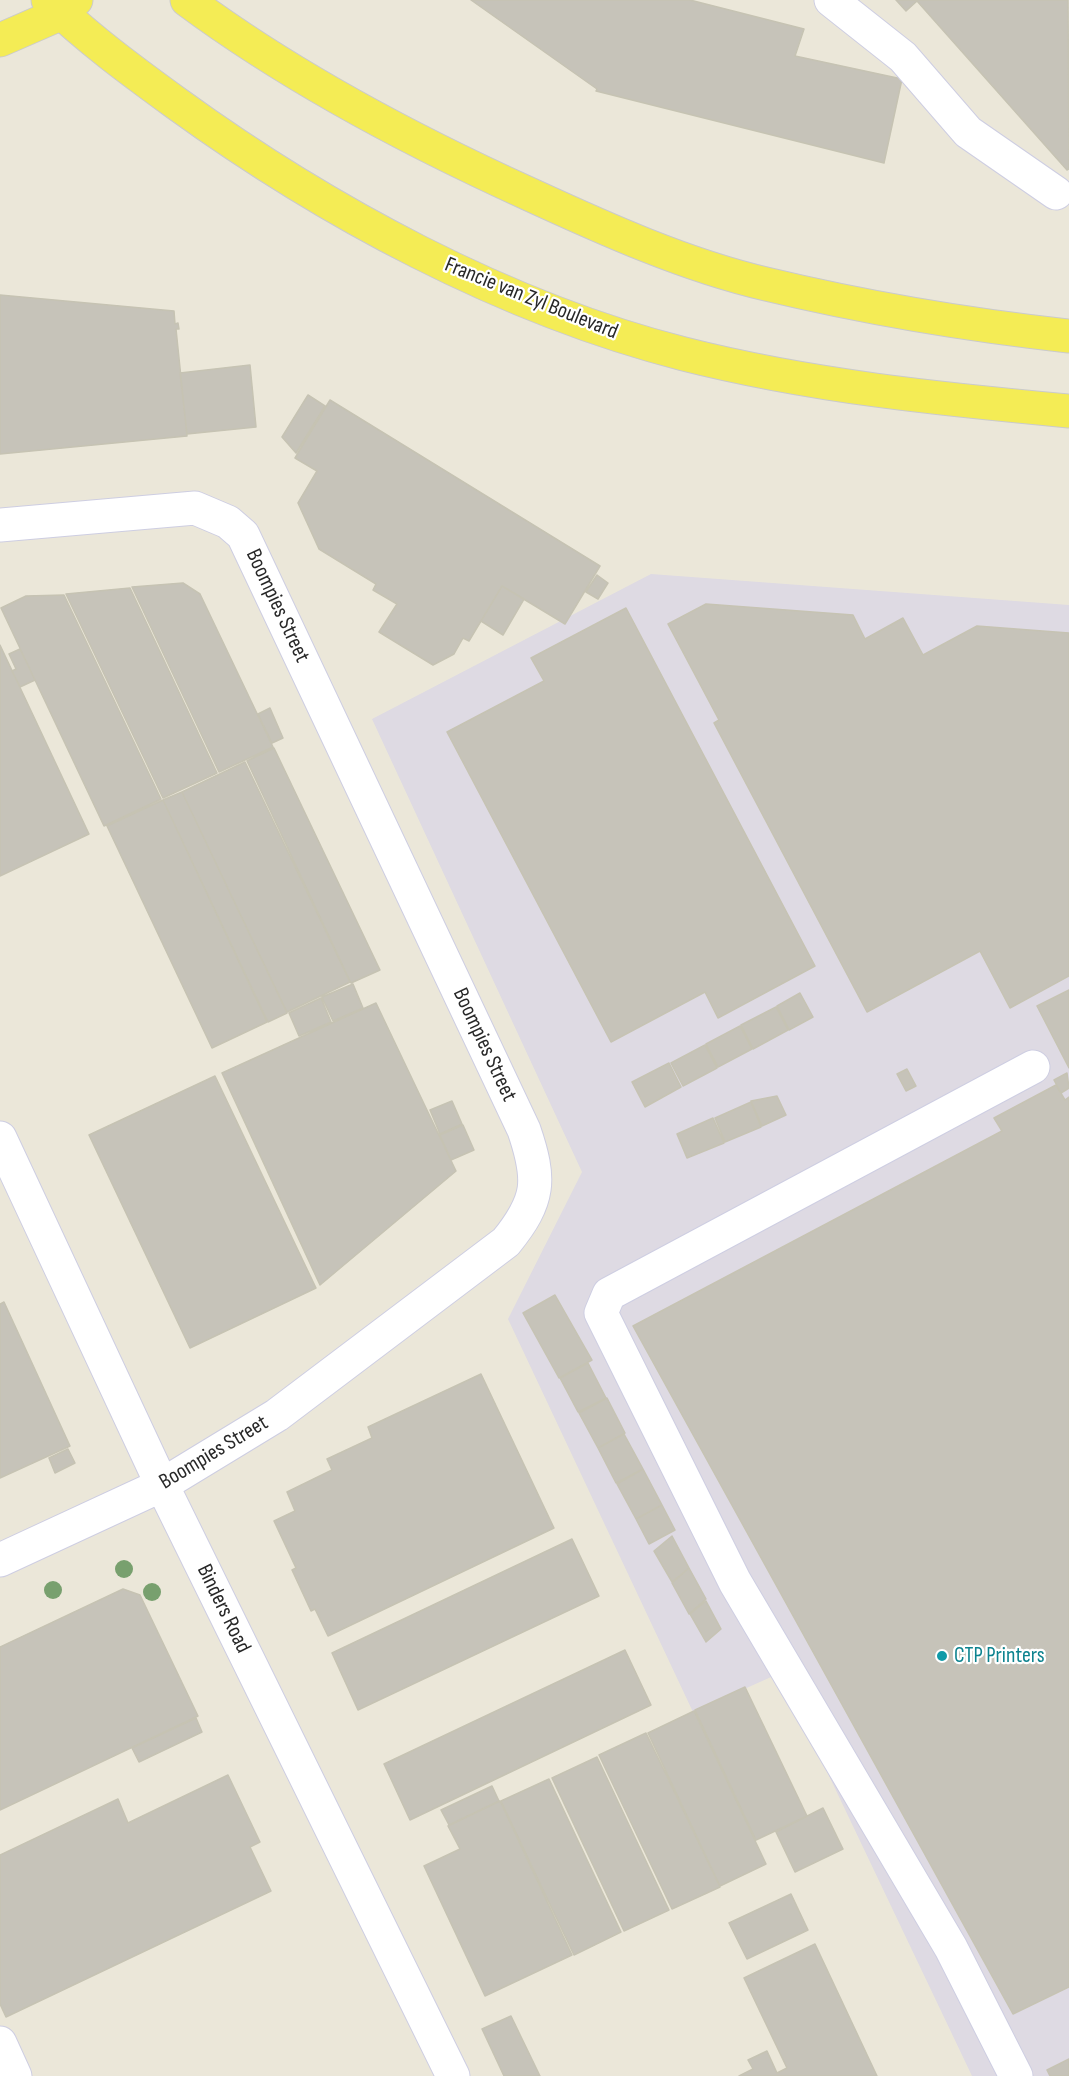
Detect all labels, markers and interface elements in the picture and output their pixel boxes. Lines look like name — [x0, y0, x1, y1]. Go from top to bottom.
street label: Francie van Zyl Boulevard — [441, 252, 621, 346]
street label: Boompies Street — [239, 545, 315, 667]
street label: Boompies Street — [446, 984, 522, 1106]
street label: Boompies Street — [155, 1410, 273, 1496]
street label: Binders Road — [190, 1560, 256, 1658]
place label: CTP Printers — [954, 1643, 1045, 1669]
marker: CTP Printers — [935, 1649, 949, 1663]

